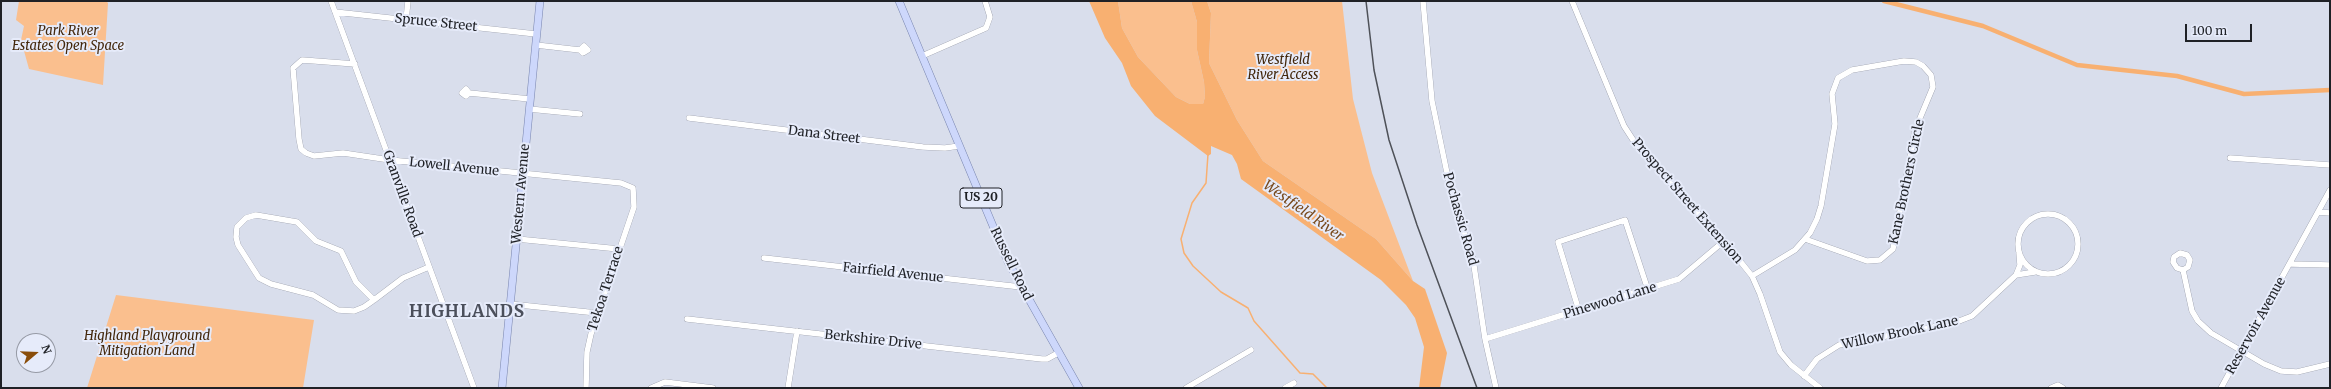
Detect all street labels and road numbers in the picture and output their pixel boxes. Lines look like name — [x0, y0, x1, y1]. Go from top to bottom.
street label: Spruce Street — [394, 11, 478, 35]
street label: Kane Brothers Circle — [1886, 118, 1928, 246]
street label: Dana Street — [787, 123, 861, 147]
street label: Prospect Street Extension — [1628, 135, 1746, 267]
street label: Western Avenue — [509, 143, 533, 245]
street label: Granville Road — [379, 148, 425, 240]
street label: Lowell Avenue — [408, 155, 500, 179]
street label: Pochassic Road — [1439, 171, 1481, 267]
road number: US 20 — [960, 188, 1002, 208]
street label: Russell Road — [987, 225, 1035, 303]
street label: Tekoa Terrace — [585, 245, 627, 333]
street label: Fairfield Avenue — [842, 260, 944, 286]
street label: Reservoir Avenue — [2223, 275, 2289, 377]
street label: Pinewood Lane — [1562, 279, 1658, 323]
street label: Willow Brook Lane — [1840, 313, 1960, 353]
street label: Berkshire Drive — [824, 327, 922, 353]

